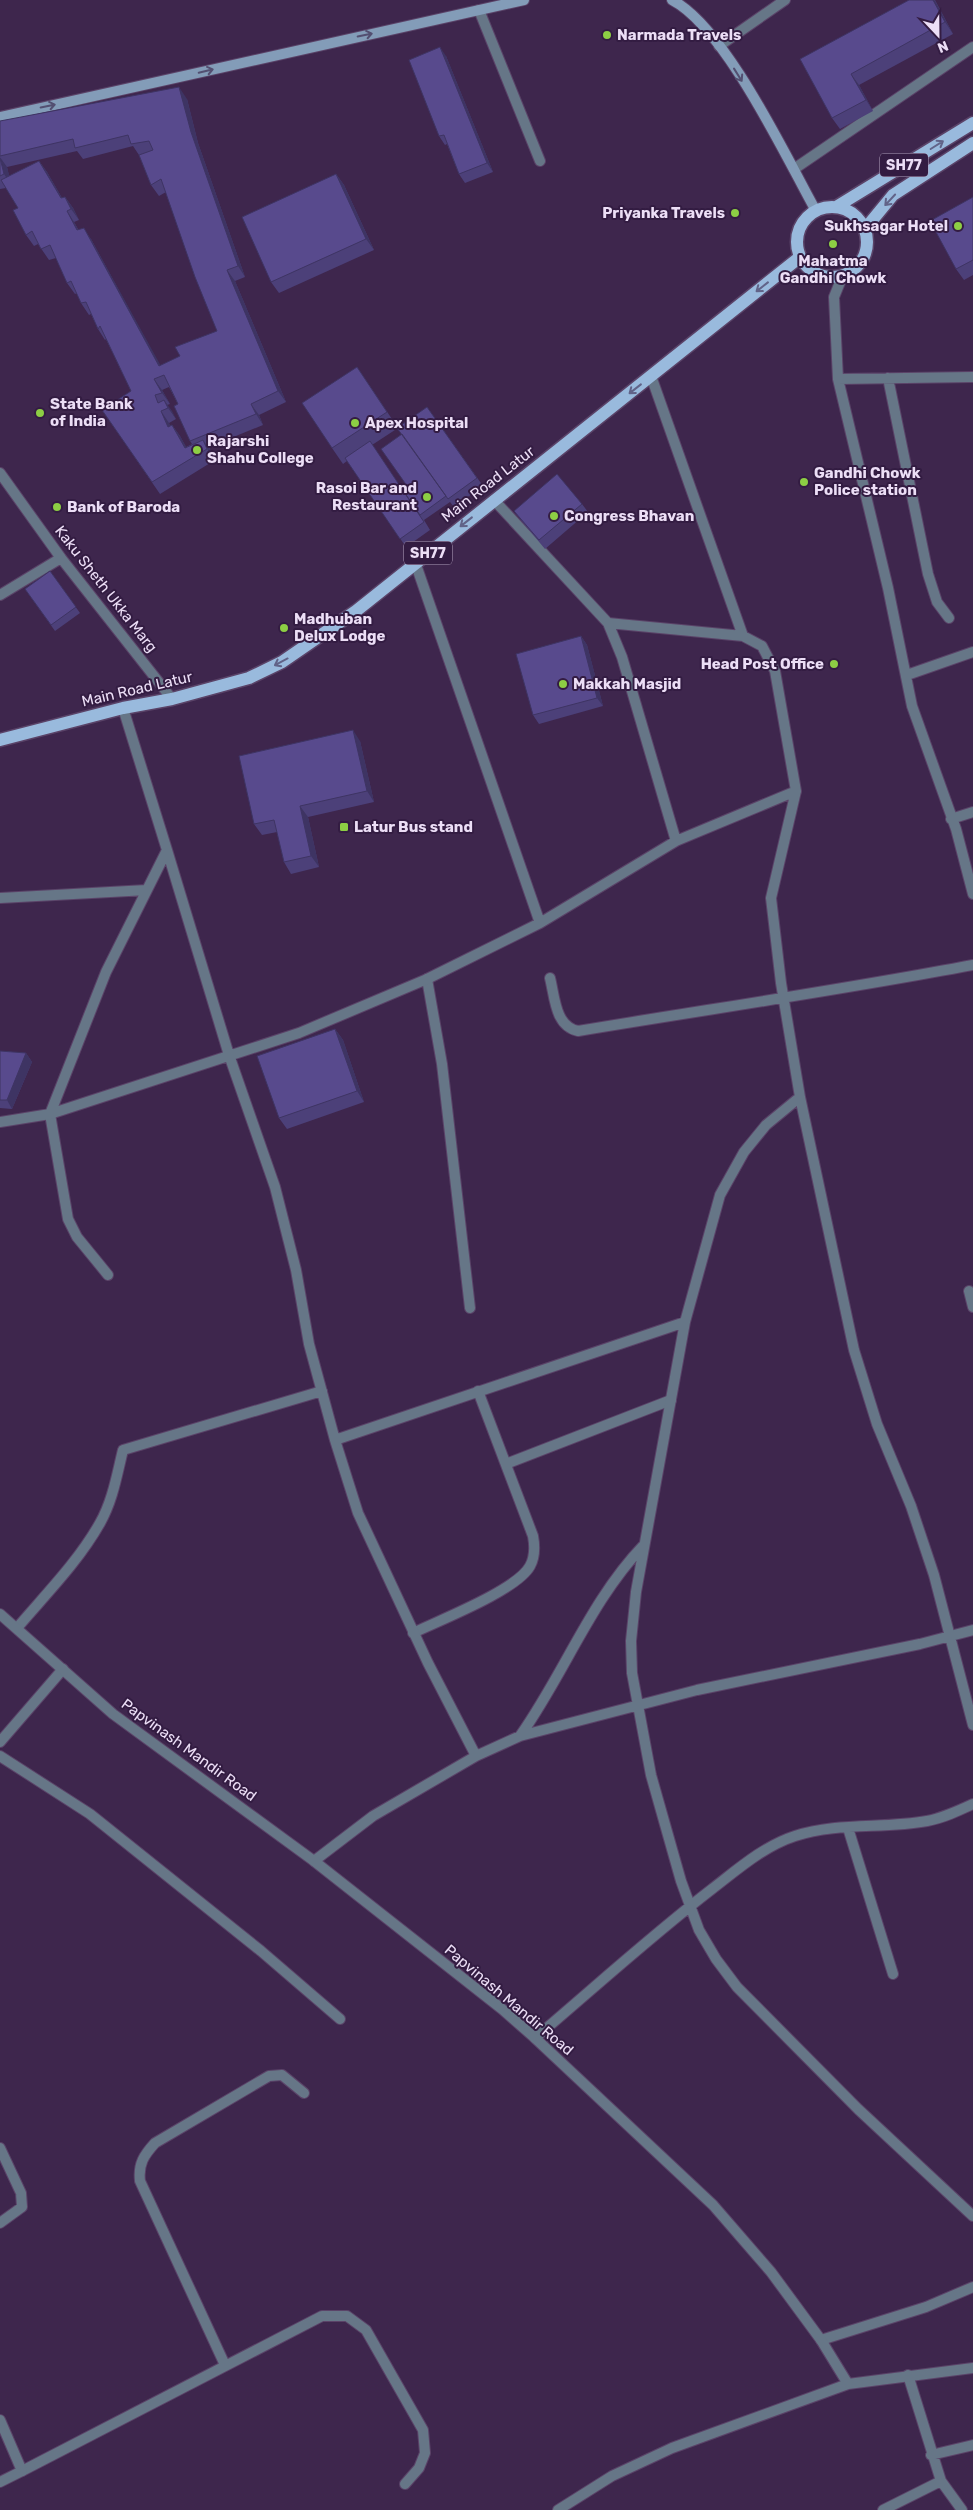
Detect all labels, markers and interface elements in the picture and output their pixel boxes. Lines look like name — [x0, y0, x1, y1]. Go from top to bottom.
north arrow — [913, 10, 963, 60]
place label: Narmada Travels — [617, 26, 741, 44]
marker: Narmada Travels — [601, 29, 613, 41]
one-way arrow — [356, 30, 372, 39]
text: N — [935, 37, 951, 56]
one-way arrow — [198, 66, 214, 75]
one-way arrow — [733, 68, 743, 82]
one-way arrow — [39, 101, 55, 110]
one-way arrow — [930, 140, 944, 151]
road number: SH77 — [880, 154, 928, 176]
one-way arrow — [884, 194, 896, 206]
place label: Priyanka Travels — [602, 204, 725, 222]
marker: Priyanka Travels — [729, 207, 741, 219]
place label: Sukhsagar Hotel — [824, 217, 948, 235]
marker: Sukhsagar Hotel — [952, 220, 964, 232]
marker: Mahatma Gandhi Chowk — [827, 238, 839, 250]
place label: Mahatma Gandhi Chowk — [780, 252, 886, 287]
one-way arrow — [756, 282, 769, 293]
one-way arrow — [629, 383, 642, 394]
place label: State Bank of India — [50, 395, 133, 430]
marker: State Bank of India — [34, 407, 46, 419]
place label: Apex Hospital — [365, 414, 468, 432]
marker: Apex Hospital — [349, 417, 361, 429]
place label: Rajarshi Shahu College — [207, 432, 314, 467]
street label: Main Road Latur — [438, 442, 538, 526]
marker: Rajarshi Shahu College — [191, 444, 203, 456]
place label: Gandhi Chowk Police station — [814, 464, 921, 499]
marker: Gandhi Chowk Police station — [798, 476, 810, 488]
place label: Rasoi Bar and Restaurant — [316, 479, 417, 514]
marker: Rasoi Bar and Restaurant — [421, 491, 433, 503]
place label: Bank of Baroda — [67, 498, 180, 516]
marker: Bank of Baroda — [51, 501, 63, 513]
place label: Congress Bhavan — [564, 507, 694, 525]
marker: Congress Bhavan — [548, 510, 560, 522]
one-way arrow — [459, 517, 473, 527]
street label: Kaku Sheth Ukka Marg — [51, 522, 161, 656]
road number: SH77 — [404, 542, 452, 564]
place label: Madhuban Delux Lodge — [294, 610, 386, 645]
marker: Madhuban Delux Lodge — [278, 622, 290, 634]
place label: Head Post Office — [701, 655, 824, 673]
one-way arrow — [274, 658, 289, 667]
marker: Head Post Office — [828, 658, 840, 670]
street label: Main Road Latur — [80, 667, 194, 710]
place label: Makkah Masjid — [573, 675, 681, 693]
marker: Makkah Masjid — [557, 678, 569, 690]
place label: Latur Bus stand — [354, 818, 473, 836]
marker: Latur Bus stand — [338, 821, 350, 833]
street label: Papvinash Mandir Road — [118, 1695, 260, 1805]
street label: Papvinash Mandir Road — [441, 1941, 577, 2059]

